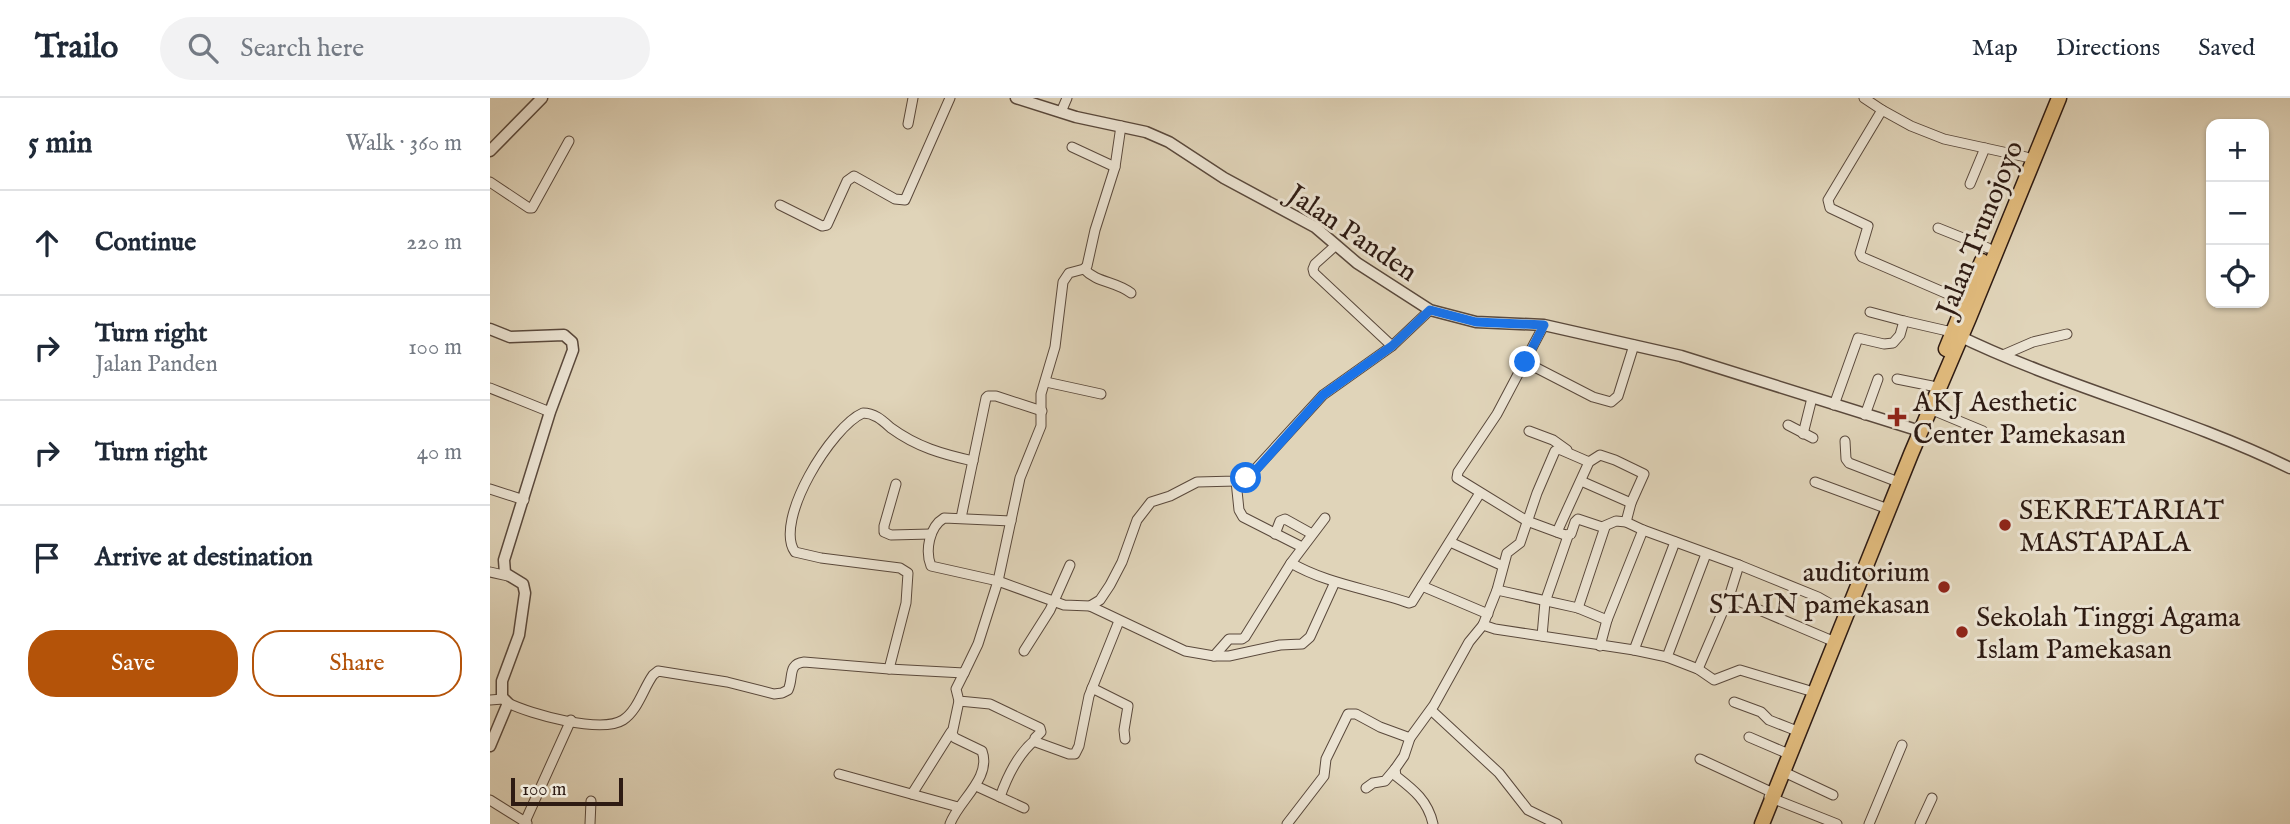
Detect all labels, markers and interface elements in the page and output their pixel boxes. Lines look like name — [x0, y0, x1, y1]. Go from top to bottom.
search box — [160, 17, 650, 80]
text: Trailo — [35, 27, 118, 69]
icon: search — [184, 29, 222, 67]
text: Search here — [240, 32, 364, 65]
text: Map — [1972, 33, 2018, 64]
text: Directions — [2056, 33, 2160, 64]
text: Saved — [2198, 33, 2255, 64]
map controls — [2206, 119, 2269, 308]
button: + — [2206, 119, 2269, 182]
text: 5 min — [28, 125, 93, 163]
text: Walk · 360 m — [345, 129, 462, 158]
street label: Jalan Trunojoyo — [1929, 136, 2032, 325]
street label: Jalan Panden — [1277, 176, 1423, 290]
button: − — [2206, 182, 2269, 245]
icon: ahead — [28, 224, 66, 262]
text: Continue — [95, 226, 196, 259]
text: 220 m — [406, 228, 462, 257]
button: locate — [2206, 245, 2269, 308]
text: Turn right — [95, 317, 208, 350]
icon: right — [28, 329, 66, 367]
text: 100 m — [408, 333, 462, 362]
route end — [1509, 346, 1540, 377]
text: Jalan Panden — [95, 350, 218, 379]
place label: AKJ Aesthetic Center Pamekasan — [1912, 386, 2126, 453]
marker: AKJ Aesthetic Center Pamekasan — [1887, 407, 1907, 427]
icon: right — [28, 434, 66, 472]
text: Turn right — [95, 436, 208, 469]
text: 40 m — [417, 438, 462, 467]
route start — [1230, 462, 1261, 493]
place label: SEKRETARIAT MASTAPALA — [2019, 494, 2225, 561]
marker: SEKRETARIAT MASTAPALA — [1997, 517, 2013, 533]
icon: arrive — [28, 539, 66, 577]
text: Arrive at destination — [95, 541, 313, 574]
place label: auditorium STAIN pamekasan — [1709, 556, 1930, 623]
marker: auditorium STAIN pamekasan — [1936, 579, 1952, 595]
place label: Sekolah Tinggi Agama Islam Pamekasan — [1976, 601, 2241, 668]
marker: Sekolah Tinggi Agama Islam Pamekasan — [1954, 624, 1970, 640]
button: Save — [28, 630, 238, 697]
button: Share — [252, 630, 462, 697]
scale bar — [511, 775, 623, 807]
text: 100 m — [522, 778, 566, 802]

